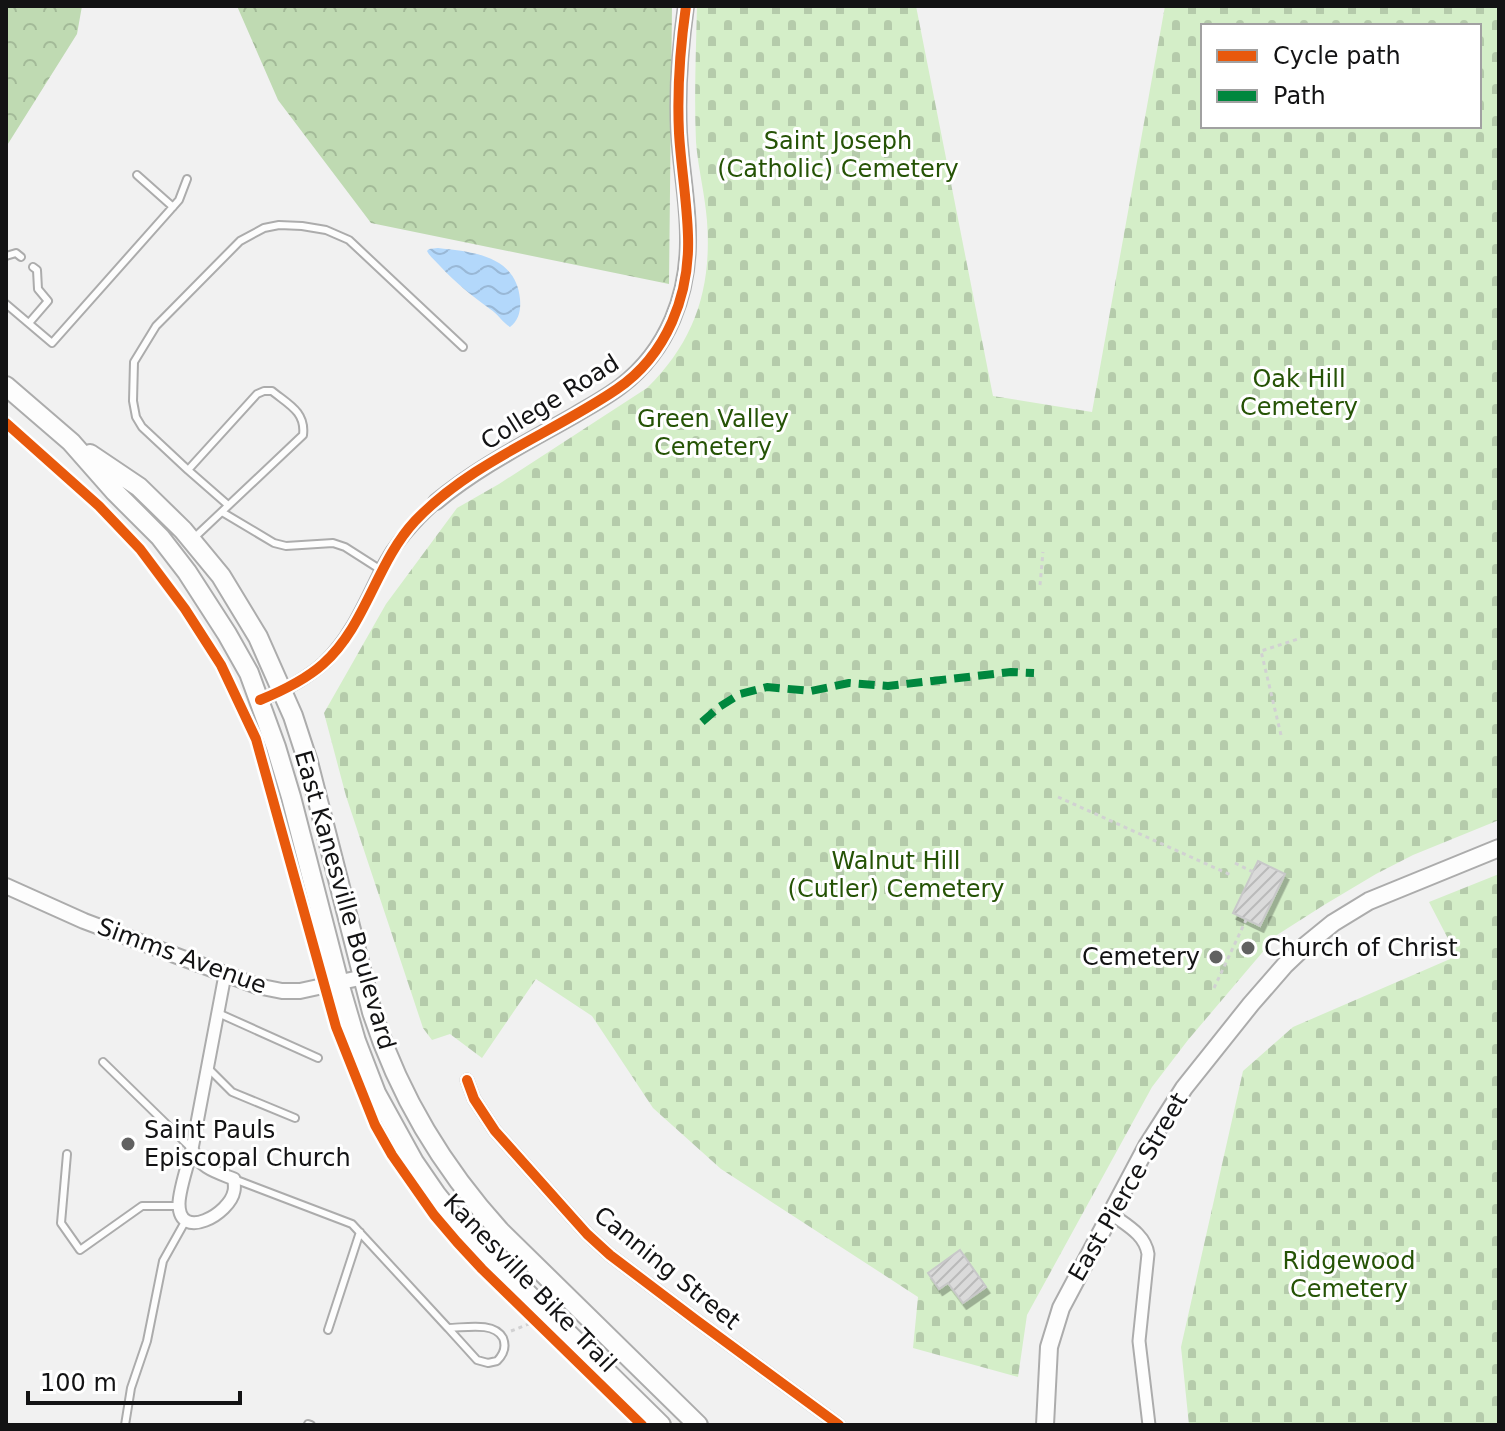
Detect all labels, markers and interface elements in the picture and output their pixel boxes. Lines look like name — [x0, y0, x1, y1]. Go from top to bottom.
legend — [1201, 24, 1481, 128]
text: Cycle path — [1273, 42, 1401, 70]
text: Path — [1273, 82, 1326, 110]
park label: Saint Joseph (Catholic) Cemetery — [717, 127, 959, 183]
street label: College Road — [476, 348, 624, 456]
park label: Oak Hill Cemetery — [1240, 365, 1358, 421]
park label: Green Valley Cemetery — [637, 405, 789, 461]
street label: East Kanesville Boulevard — [289, 747, 401, 1053]
park label: Walnut Hill (Cutler) Cemetery — [788, 847, 1004, 903]
street label: Simms Avenue — [94, 912, 270, 1000]
place label: Church of Christ — [1264, 934, 1458, 962]
marker: Church of Christ — [1239, 939, 1257, 957]
place label: Cemetery — [1082, 943, 1200, 971]
marker: Cemetery — [1207, 948, 1225, 966]
street label: East Pierce Street — [1063, 1088, 1193, 1286]
place label: Saint Pauls Episcopal Church — [144, 1116, 351, 1172]
marker: Saint Pauls Episcopal Church — [119, 1135, 137, 1153]
street label: Kanesville Bike Trail — [438, 1188, 622, 1378]
street label: Canning Street — [588, 1201, 746, 1335]
park label: Ridgewood Cemetery — [1283, 1247, 1415, 1303]
scale bar — [28, 1355, 240, 1405]
text: 100 m — [40, 1369, 117, 1397]

